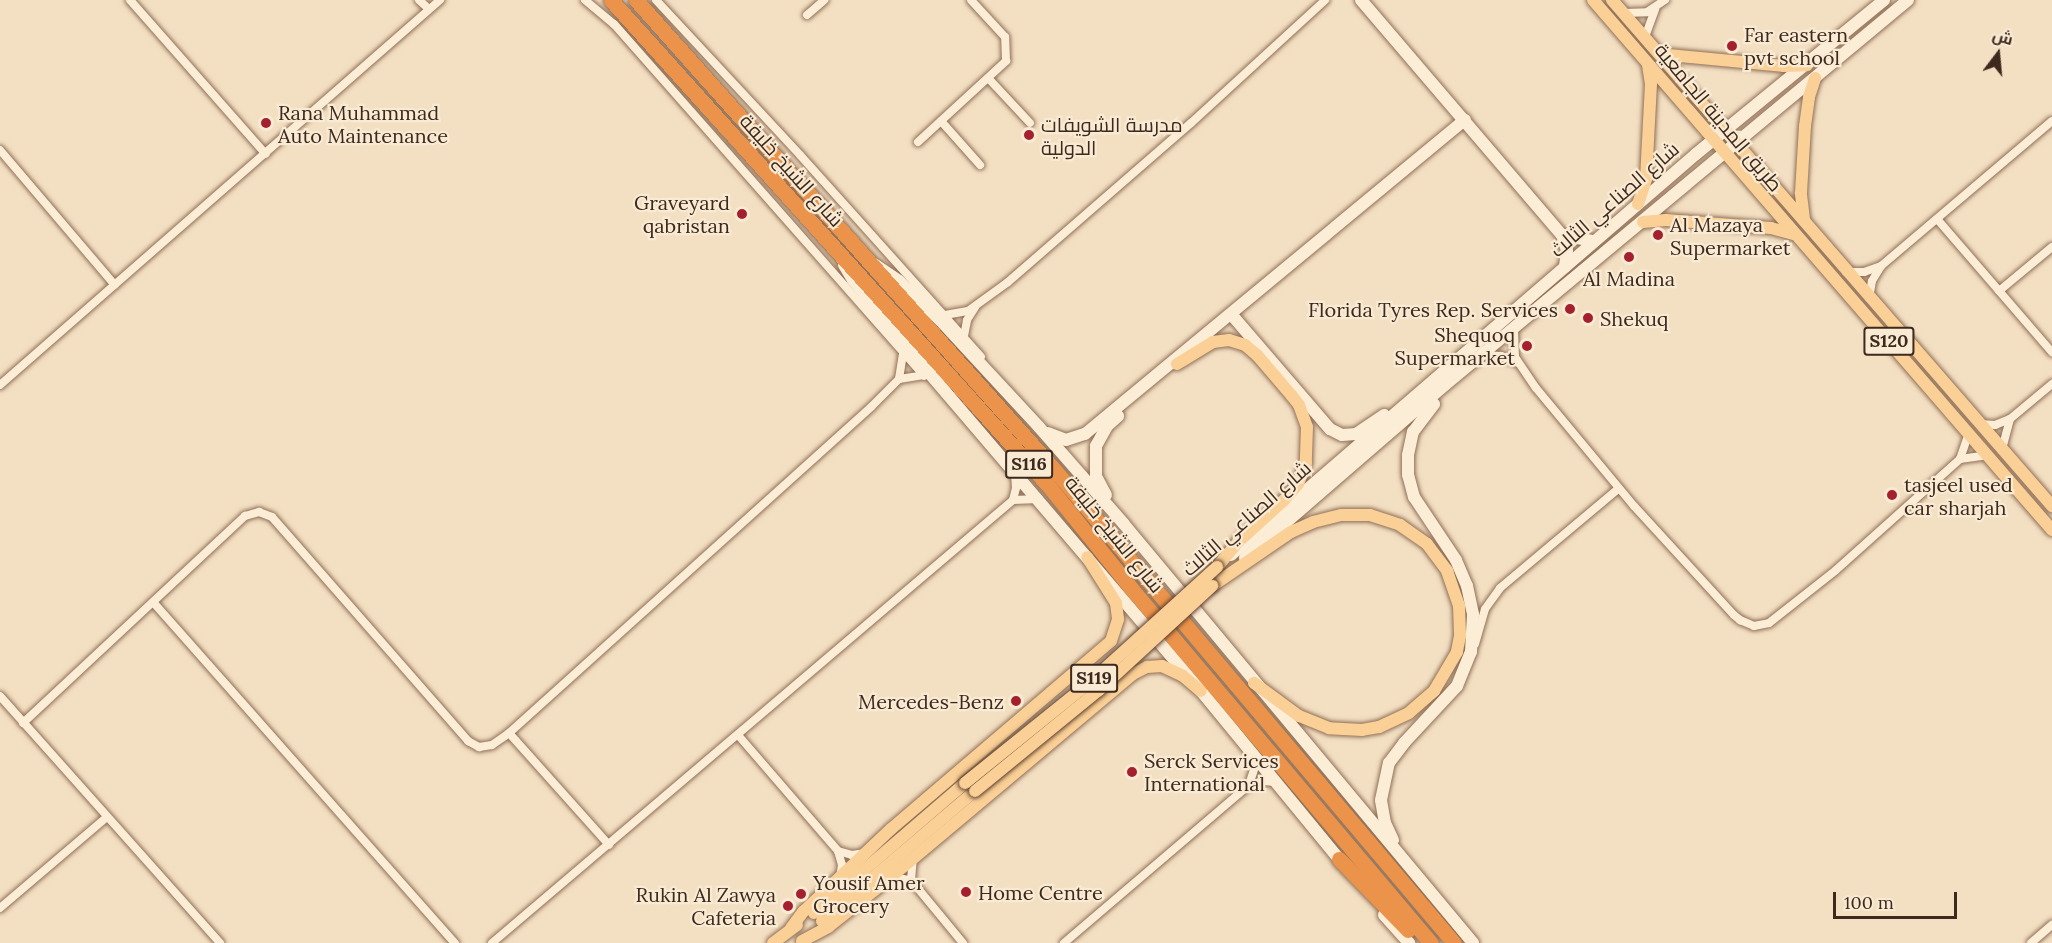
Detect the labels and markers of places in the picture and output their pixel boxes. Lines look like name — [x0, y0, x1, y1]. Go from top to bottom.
place label: Far eastern pvt school — [1744, 22, 1848, 69]
marker: Far eastern pvt school — [1725, 39, 1739, 53]
place label: Rana Muhammad Auto Maintenance — [278, 100, 448, 147]
place label: مدرسة الشويفات الدولية — [1041, 112, 1183, 159]
marker: Rana Muhammad Auto Maintenance — [259, 116, 273, 130]
marker: مدرسة الشويفات الدولية — [1022, 128, 1036, 142]
place label: Graveyard qabristan — [634, 190, 730, 237]
marker: Graveyard qabristan — [735, 207, 749, 221]
place label: Al Mazaya Supermarket — [1670, 212, 1790, 259]
marker: Al Mazaya Supermarket — [1651, 228, 1665, 242]
marker: Al Madina — [1622, 250, 1636, 264]
place label: Al Madina — [1583, 266, 1675, 290]
place label: Florida Tyres Rep. Services — [1308, 297, 1558, 321]
marker: Florida Tyres Rep. Services — [1563, 302, 1577, 316]
place label: Shekuq — [1600, 306, 1668, 330]
marker: Shekuq — [1581, 311, 1595, 325]
place label: Shequoq Supermarket — [1395, 322, 1515, 369]
marker: Shequoq Supermarket — [1520, 339, 1534, 353]
place label: tasjeel used car sharjah — [1904, 472, 2013, 519]
marker: tasjeel used car sharjah — [1885, 488, 1899, 502]
place label: Mercedes-Benz — [858, 689, 1004, 713]
marker: Mercedes-Benz — [1009, 694, 1023, 708]
place label: Serck Services International — [1144, 748, 1279, 795]
marker: Serck Services International — [1125, 765, 1139, 779]
place label: Yousif Amer Grocery — [813, 870, 925, 917]
place label: Home Centre — [978, 880, 1103, 904]
place label: Rukin Al Zawya Cafeteria — [635, 882, 776, 929]
marker: Home Centre — [959, 885, 973, 899]
marker: Yousif Amer Grocery — [794, 887, 808, 901]
marker: Rukin Al Zawya Cafeteria — [781, 899, 795, 913]

